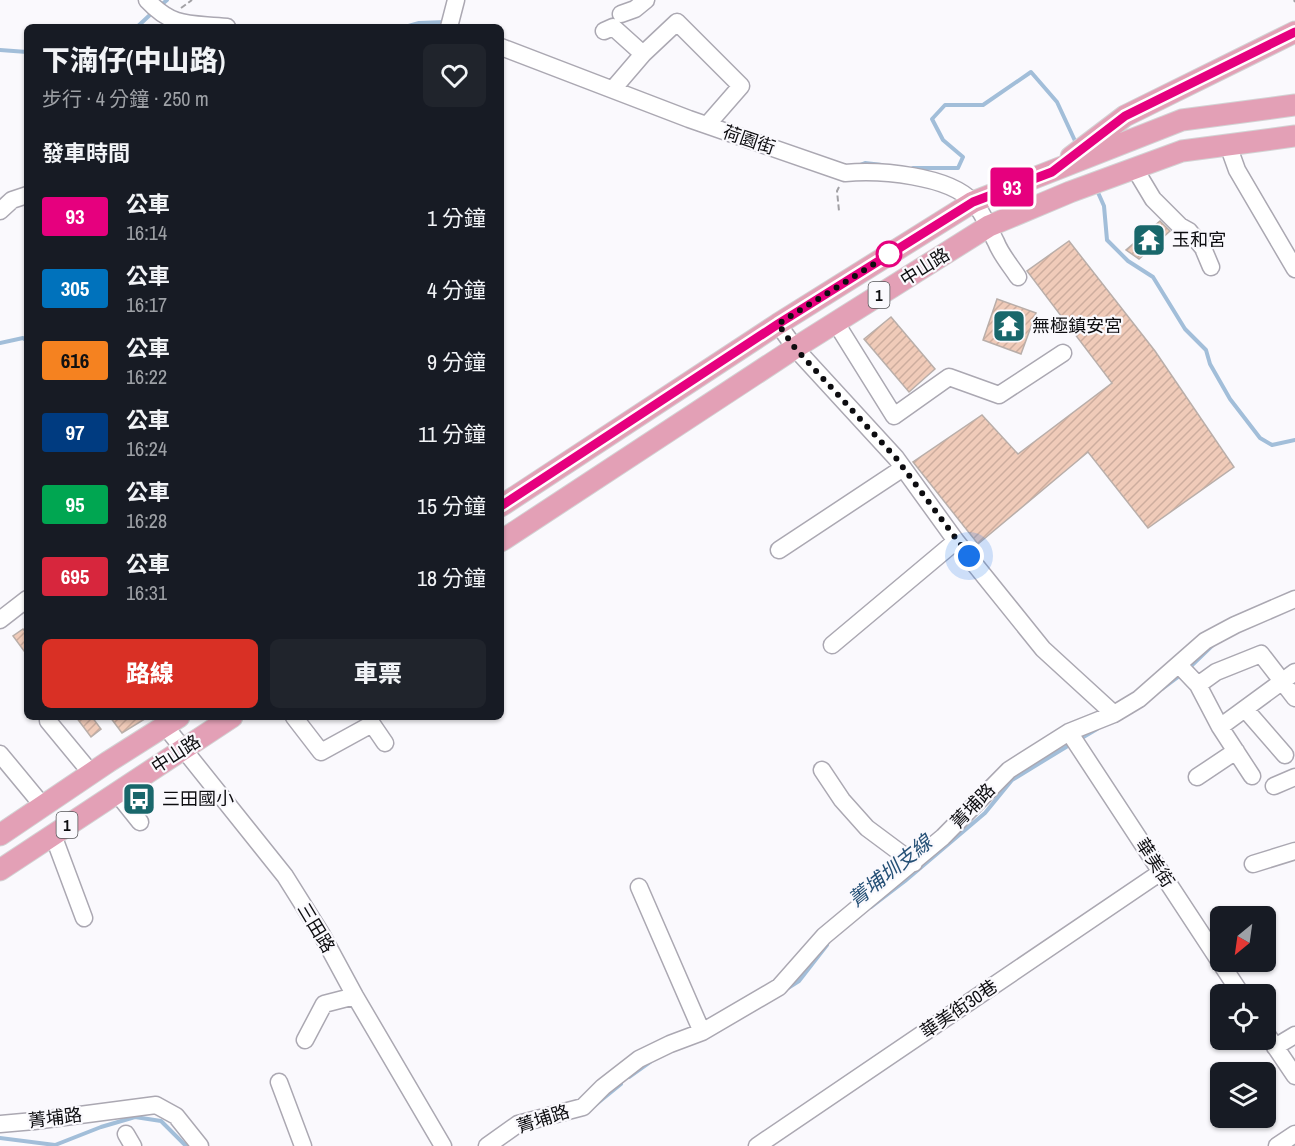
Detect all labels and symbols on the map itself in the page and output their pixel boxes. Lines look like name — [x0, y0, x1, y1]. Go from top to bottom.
street label: 荷園街 — [720, 119, 779, 160]
line badge: 93 — [985, 168, 1039, 207]
temple icon: 玉和宮 — [1131, 222, 1167, 258]
place label: 玉和宮 — [1172, 227, 1226, 252]
unlabelled marker — [876, 241, 902, 267]
street label: 中山路 — [895, 242, 954, 291]
road number: 1 — [868, 282, 890, 308]
temple icon: 無極鎮安宮 — [991, 308, 1027, 344]
place label: 無極鎮安宮 — [1032, 313, 1122, 338]
your location — [954, 541, 984, 571]
street label: 中山路 — [146, 728, 205, 779]
street label: 菁埔路 — [945, 778, 1000, 834]
bus stop icon: 三田國小 — [121, 781, 157, 817]
place label: 三田國小 — [162, 786, 234, 811]
road number: 1 — [56, 812, 78, 838]
water label: 菁埔圳支線 — [842, 827, 939, 913]
street label: 華美街 — [1130, 833, 1181, 892]
street label: 三田路 — [292, 898, 341, 957]
north arrow — [1210, 906, 1276, 972]
street label: 華美街30巷 — [915, 974, 1002, 1044]
street label: 菁埔路 — [513, 1098, 572, 1139]
street label: 菁埔路 — [27, 1102, 83, 1133]

